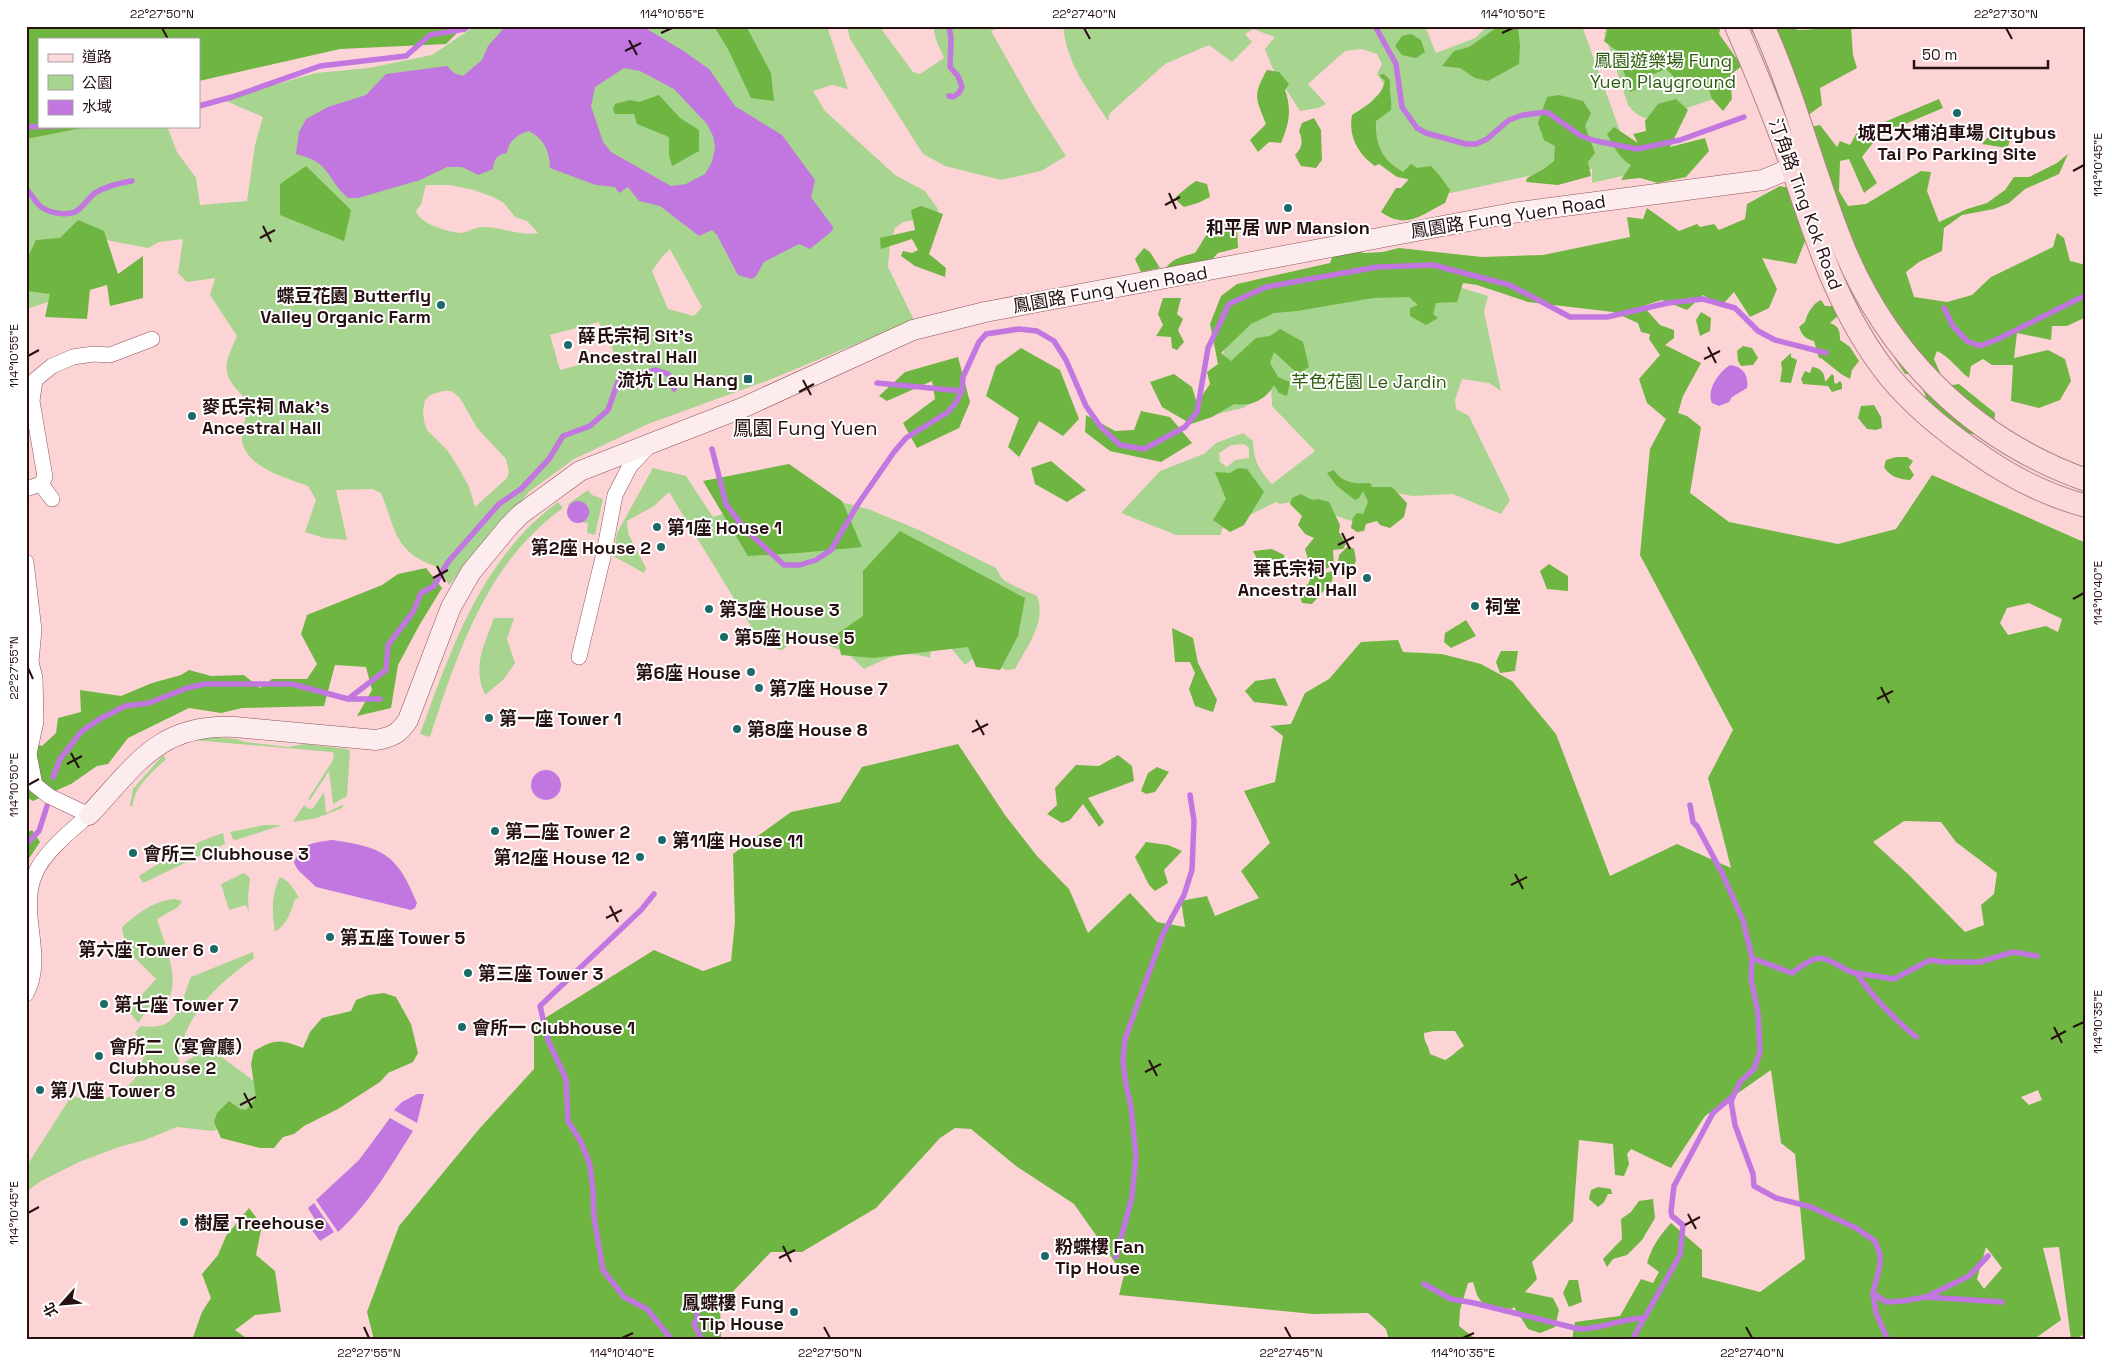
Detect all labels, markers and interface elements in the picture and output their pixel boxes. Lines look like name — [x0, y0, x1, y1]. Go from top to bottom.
text: 22°27'50"N — [130, 6, 194, 22]
text: 114°10'55"E — [640, 6, 704, 22]
text: 22°27'40"N — [1052, 6, 1116, 22]
text: 114°10'50"E — [1481, 6, 1546, 22]
text: 22°27'30"N — [1974, 6, 2038, 22]
legend — [38, 38, 200, 128]
scale bar — [1914, 38, 2048, 70]
text: 50 m — [1922, 45, 1957, 64]
text: 道路 — [82, 47, 112, 66]
park label: 鳳園遊樂場 Fung Yuen Playground — [1590, 49, 1736, 93]
text: 公園 — [82, 73, 112, 92]
text: 水域 — [82, 97, 112, 116]
marker: 城巴大埔泊車場 Citybus Tai Po Parking Site — [1951, 107, 1963, 119]
street label: 汀角路 Ting Kok Road — [1764, 115, 1848, 293]
place label: 城巴大埔泊車場 Citybus Tai Po Parking Site — [1858, 121, 2056, 165]
text: 114°10'45"E — [2090, 133, 2106, 197]
street label: 鳳園路 Fung Yuen Road — [1409, 189, 1607, 243]
marker: 和平居 WP Mansion — [1282, 202, 1294, 214]
place label: 和平居 WP Mansion — [1206, 216, 1370, 239]
street label: 鳳園路 Fung Yuen Road — [1011, 261, 1209, 317]
place label: 蝶豆花園 Butterfly Valley Organic Farm — [260, 284, 431, 328]
marker: 蝶豆花園 Butterfly Valley Organic Farm — [435, 299, 447, 311]
text: 114°10'55"E — [6, 324, 22, 388]
place label: 薛氏宗祠 Sit's Ancestral Hall — [578, 324, 697, 368]
marker: 薛氏宗祠 Sit's Ancestral Hall — [562, 339, 574, 351]
place label: 流坑 Lau Hang — [617, 368, 738, 391]
park label: 芊色花園 Le Jardin — [1291, 370, 1447, 393]
marker: 流坑 Lau Hang — [742, 373, 754, 385]
place label: 麥氏宗祠 Mak's Ancestral Hall — [202, 395, 330, 439]
marker: 麥氏宗祠 Mak's Ancestral Hall — [186, 410, 198, 422]
district label: 鳳園 Fung Yuen — [732, 415, 878, 441]
place label: 第1座 House 1 — [667, 516, 782, 539]
marker: 第1座 House 1 — [651, 521, 663, 533]
place label: 第2座 House 2 — [531, 536, 651, 559]
marker: 第2座 House 2 — [655, 541, 667, 553]
place label: 葉氏宗祠 Yip Ancestral Hall — [1238, 557, 1357, 601]
text: 114°10'40"E — [2090, 561, 2106, 625]
marker: 葉氏宗祠 Yip Ancestral Hall — [1361, 572, 1373, 584]
place label: 祠堂 — [1485, 595, 1521, 618]
place label: 第3座 House 3 — [719, 598, 840, 621]
marker: 祠堂 — [1469, 600, 1481, 612]
marker: 第3座 House 3 — [703, 603, 715, 615]
place label: 第5座 House 5 — [734, 626, 855, 649]
marker: 第5座 House 5 — [718, 631, 730, 643]
text: 22°27'55"N — [6, 636, 22, 700]
place label: 第6座 House — [636, 661, 741, 684]
marker: 第6座 House — [745, 666, 757, 678]
place label: 第7座 House 7 — [769, 677, 888, 700]
marker: 第7座 House 7 — [753, 682, 765, 694]
place label: 第一座 Tower 1 — [499, 707, 622, 730]
marker: 第一座 Tower 1 — [483, 712, 495, 724]
place label: 第8座 House 8 — [747, 718, 868, 741]
marker: 第8座 House 8 — [731, 723, 743, 735]
text: 114°10'50"E — [6, 752, 22, 817]
place label: 第二座 Tower 2 — [505, 820, 631, 843]
marker: 第二座 Tower 2 — [489, 825, 501, 837]
place label: 第11座 House 11 — [672, 829, 803, 852]
marker: 第11座 House 11 — [656, 834, 668, 846]
place label: 會所三 Clubhouse 3 — [143, 842, 309, 865]
place label: 第12座 House 12 — [493, 846, 630, 869]
marker: 會所三 Clubhouse 3 — [127, 847, 139, 859]
marker: 第12座 House 12 — [634, 851, 646, 863]
place label: 第五座 Tower 5 — [340, 926, 466, 949]
marker: 第五座 Tower 5 — [324, 931, 336, 943]
place label: 第六座 Tower 6 — [78, 938, 204, 961]
marker: 第六座 Tower 6 — [208, 943, 220, 955]
place label: 第三座 Tower 3 — [478, 962, 604, 985]
marker: 第三座 Tower 3 — [462, 967, 474, 979]
text: 114°10'35"E — [2090, 990, 2106, 1054]
place label: 第七座 Tower 7 — [114, 993, 239, 1016]
marker: 第七座 Tower 7 — [98, 998, 110, 1010]
place label: 會所一 Clubhouse 1 — [472, 1016, 635, 1039]
marker: 會所一 Clubhouse 1 — [456, 1021, 468, 1033]
place label: 會所二（宴會廳） Clubhouse 2 — [109, 1035, 253, 1079]
marker: 會所二（宴會廳） Clubhouse 2 — [93, 1050, 105, 1062]
place label: 第八座 Tower 8 — [50, 1079, 176, 1102]
marker: 第八座 Tower 8 — [34, 1084, 46, 1096]
text: 114°10'45"E — [6, 1181, 22, 1245]
place label: 樹屋 Treehouse — [194, 1211, 325, 1234]
marker: 樹屋 Treehouse — [178, 1216, 190, 1228]
place label: 粉蝶樓 Fan Tip House — [1055, 1235, 1145, 1279]
marker: 粉蝶樓 Fan Tip House — [1039, 1250, 1051, 1262]
north arrow — [38, 1278, 88, 1328]
place label: 鳳蝶樓 Fung Tip House — [682, 1291, 784, 1335]
text: 北 — [39, 1300, 62, 1320]
marker: 鳳蝶樓 Fung Tip House — [788, 1306, 800, 1318]
text: 22°27'55"N — [337, 1345, 401, 1361]
text: 114°10'40"E — [590, 1345, 654, 1361]
text: 22°27'50"N — [798, 1345, 862, 1361]
text: 22°27'45"N — [1259, 1345, 1323, 1361]
text: 114°10'35"E — [1431, 1345, 1495, 1361]
text: 22°27'40"N — [1720, 1345, 1784, 1361]

